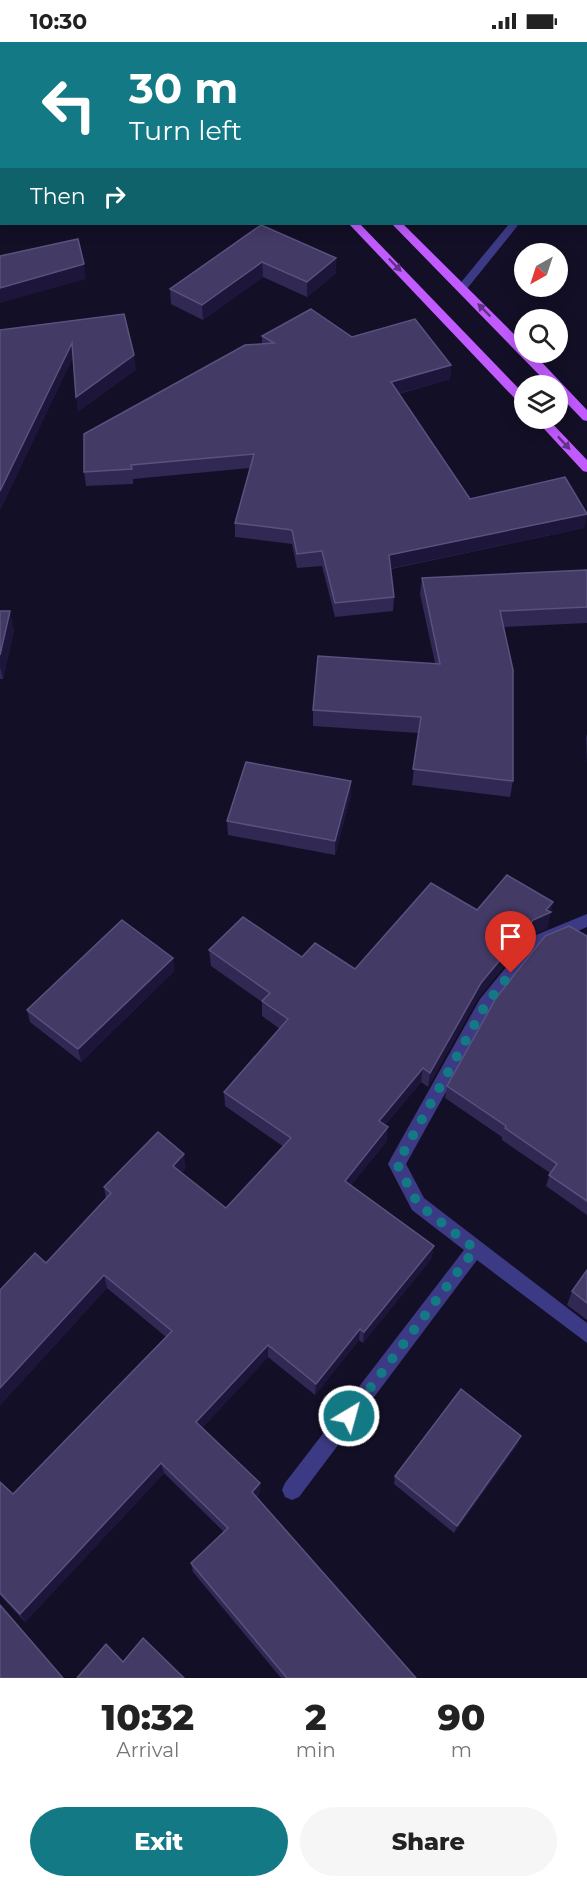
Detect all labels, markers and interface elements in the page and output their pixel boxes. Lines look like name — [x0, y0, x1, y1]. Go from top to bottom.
text: 10:30 — [30, 8, 87, 35]
text: 30 m — [129, 62, 238, 114]
icon: left — [30, 66, 108, 144]
text: Turn left — [129, 114, 242, 147]
icon: right — [98, 180, 131, 213]
text: Then — [30, 183, 86, 210]
north arrow — [514, 243, 568, 297]
map controls — [514, 243, 568, 429]
one-way arrow — [388, 257, 401, 272]
one-way arrow — [478, 304, 492, 318]
button: search — [514, 309, 568, 363]
button: layers — [514, 375, 568, 429]
one-way arrow — [556, 436, 570, 450]
pin — [485, 911, 536, 973]
icon: arrive — [494, 920, 527, 953]
position arrow — [317, 1384, 381, 1448]
text: 10:32 — [102, 1695, 194, 1739]
text: 2 — [305, 1695, 327, 1739]
text: 90 — [437, 1695, 485, 1739]
text: Arrival — [116, 1738, 179, 1762]
text: min — [296, 1738, 336, 1762]
text: m — [451, 1738, 472, 1762]
button: Exit — [30, 1807, 288, 1876]
button: Share — [300, 1807, 557, 1876]

